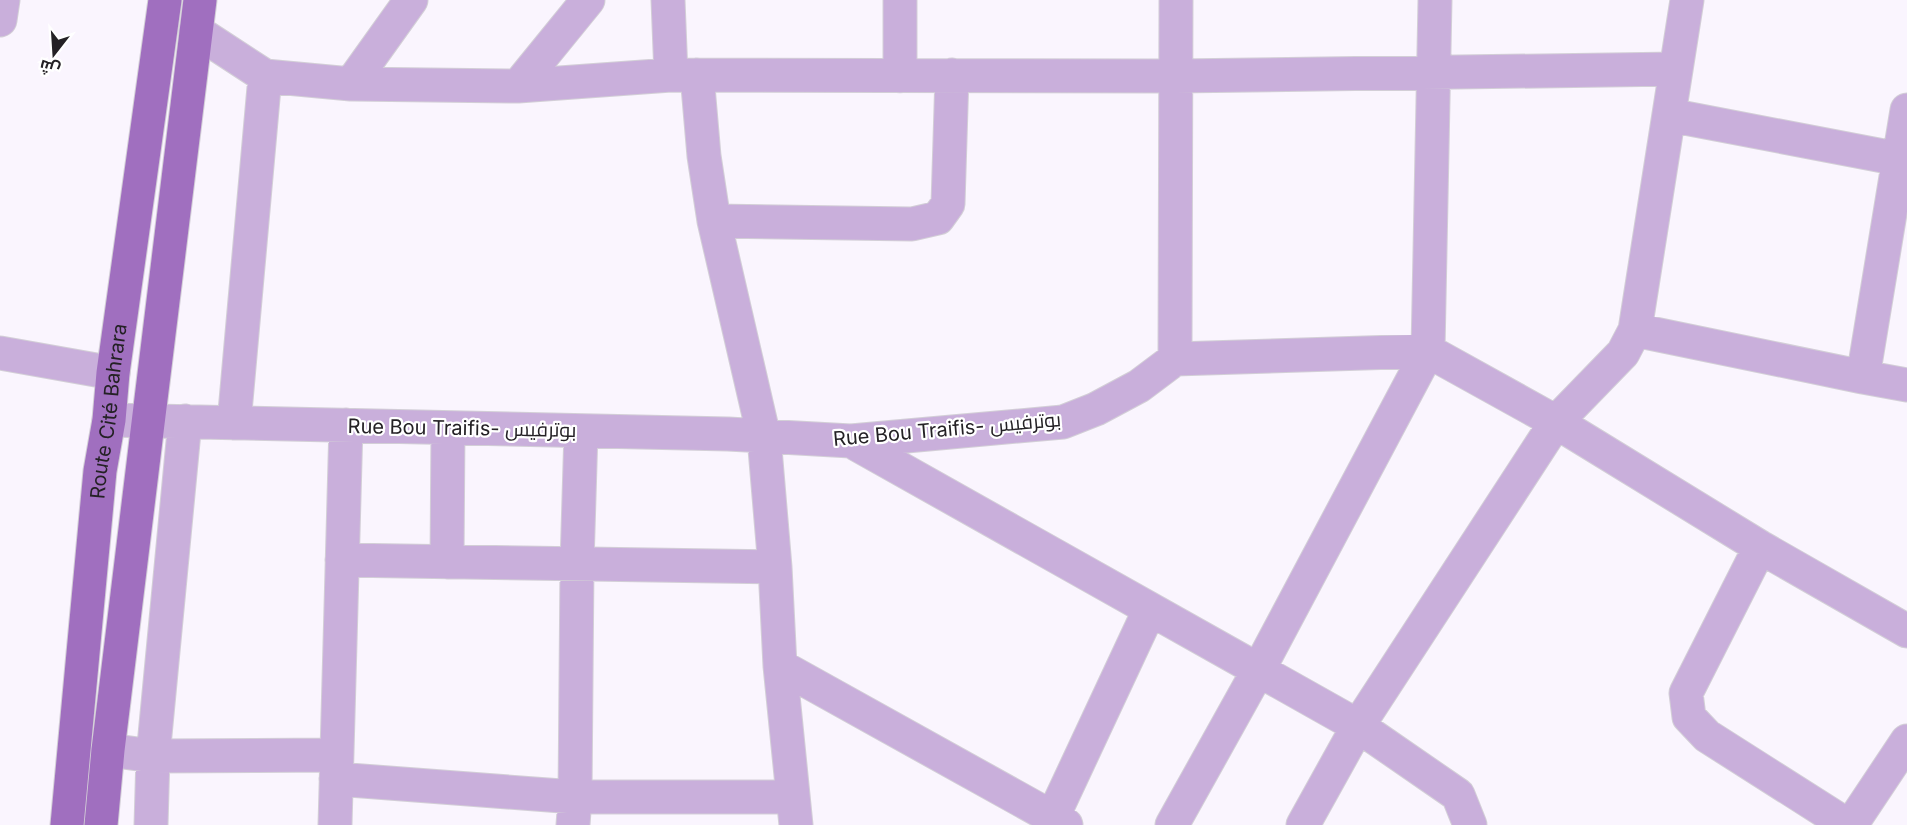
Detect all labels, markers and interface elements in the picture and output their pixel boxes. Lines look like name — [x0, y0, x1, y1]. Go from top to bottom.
north arrow — [24, 24, 84, 84]
text: ش — [37, 56, 62, 81]
street label: Route Cité Bahrara — [85, 322, 132, 500]
street label: Rue Bou Traifis- بوترفيس — [832, 407, 1062, 452]
street label: Rue Bou Traifis- بوترفيس — [347, 414, 577, 443]

